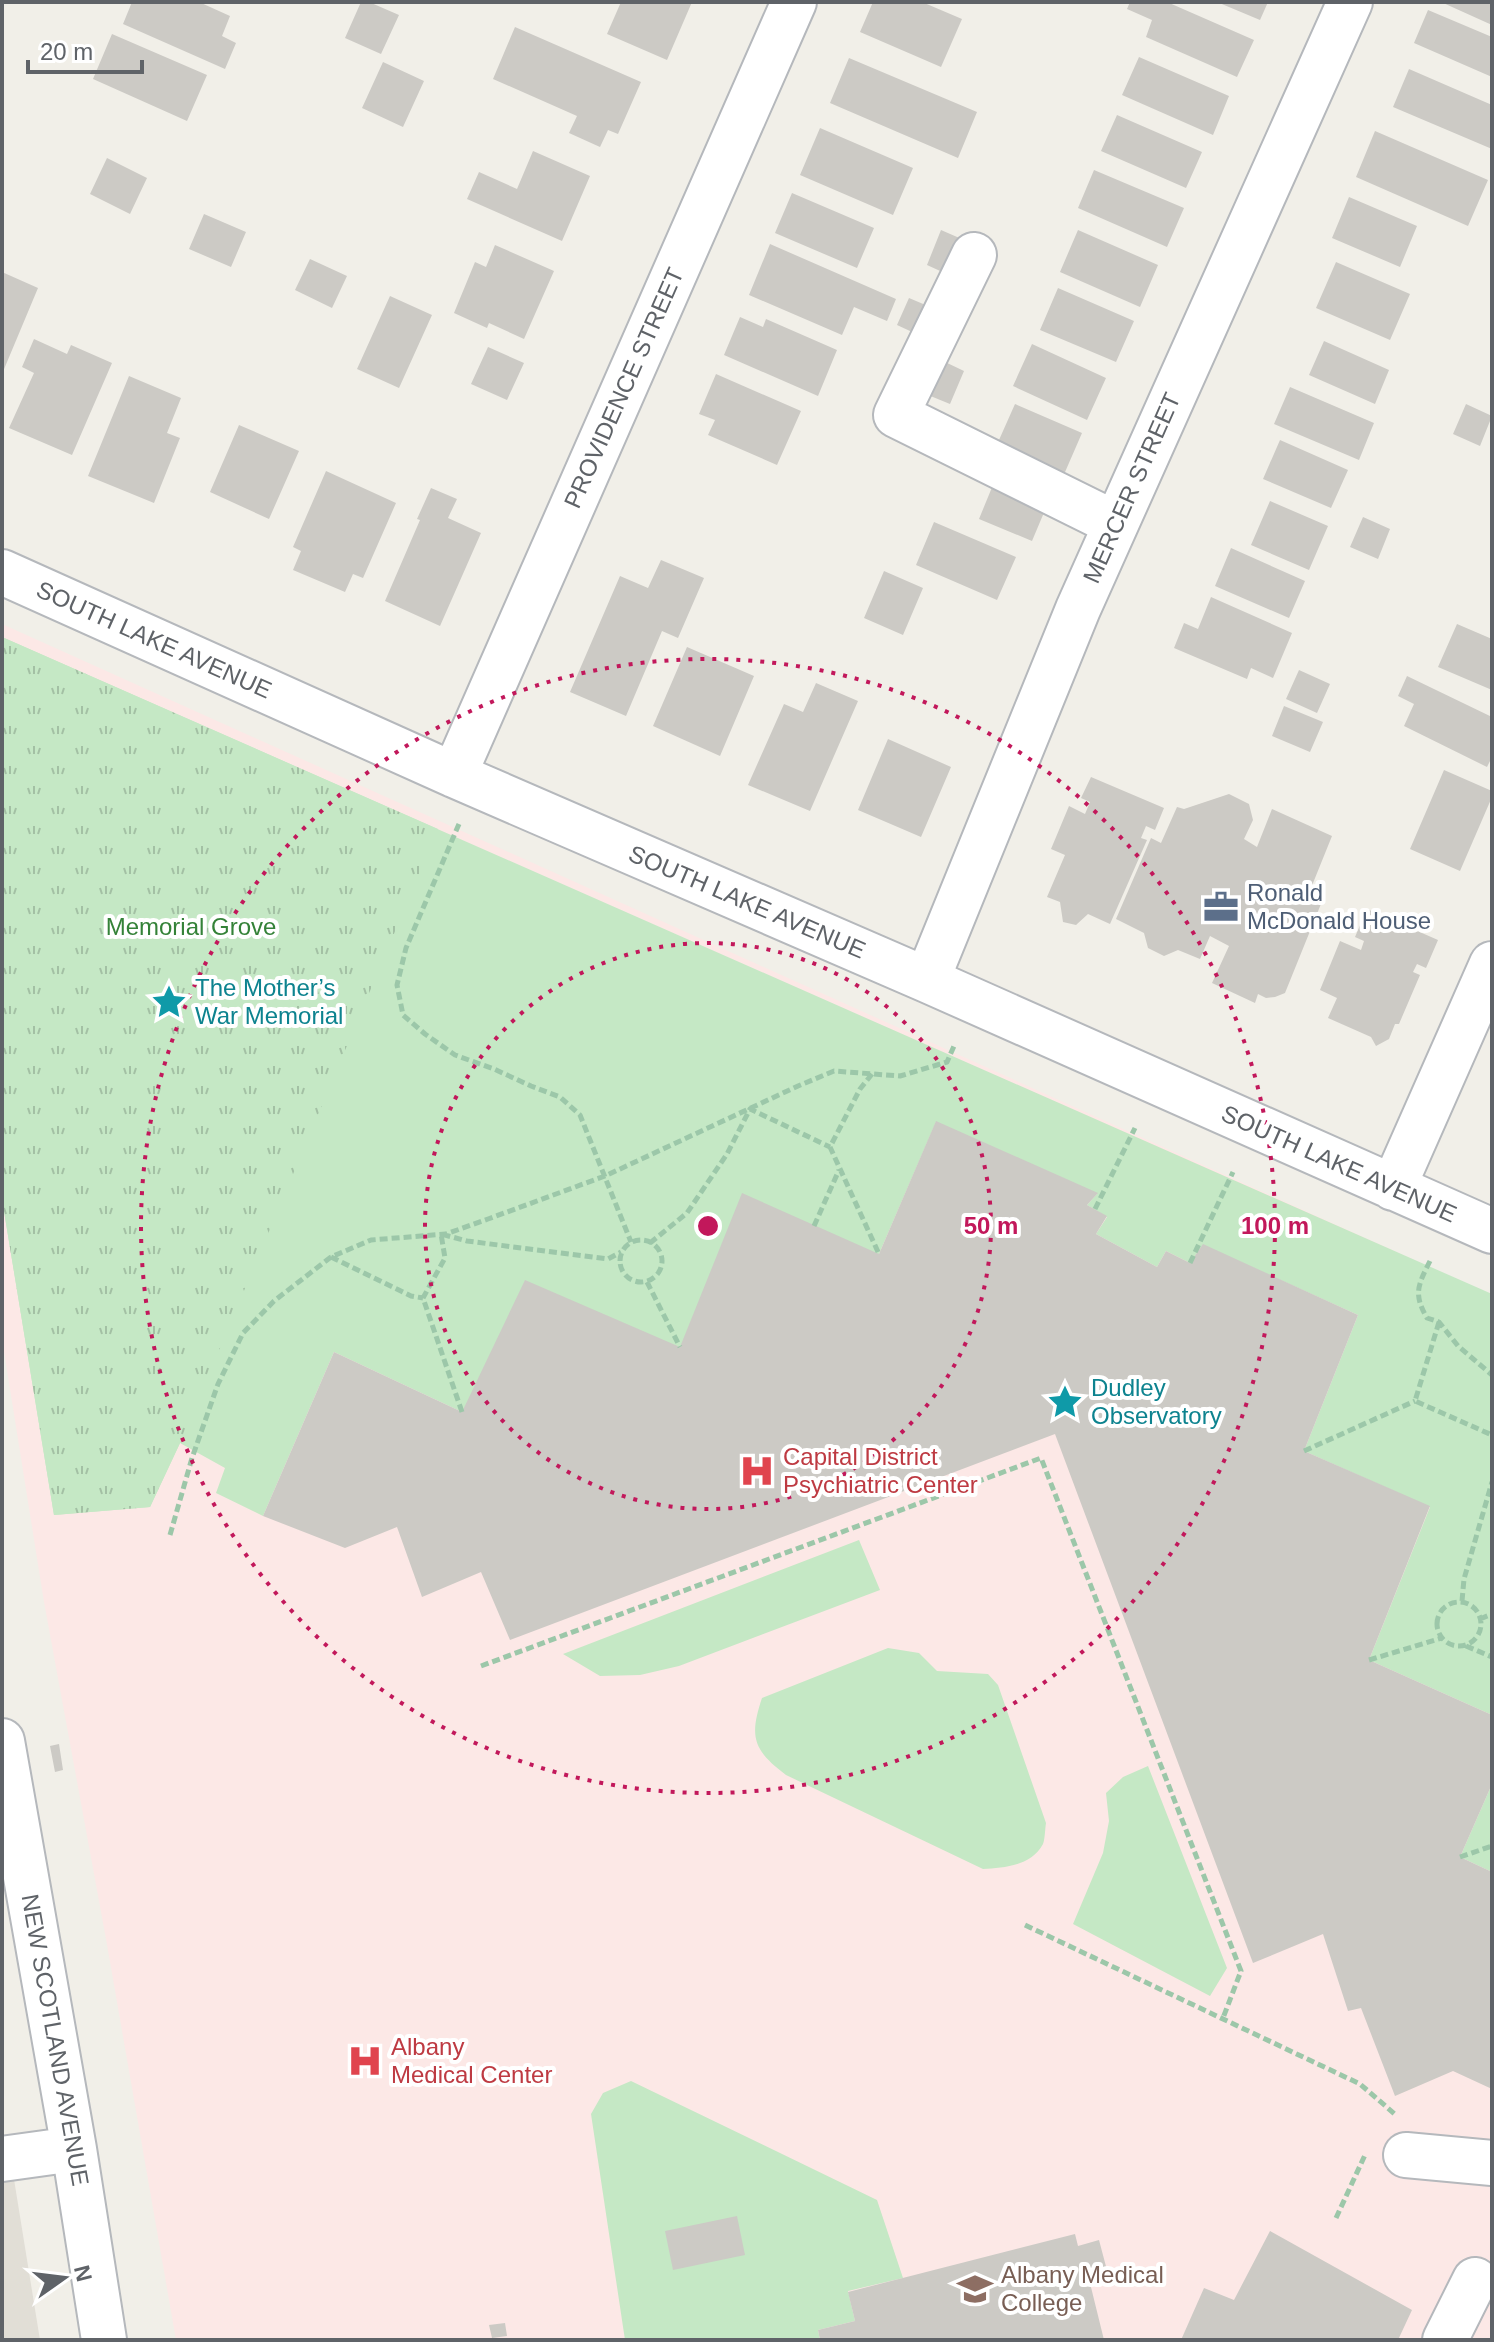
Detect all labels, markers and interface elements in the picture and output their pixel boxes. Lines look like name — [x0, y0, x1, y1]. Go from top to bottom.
scale bar — [28, 24, 142, 74]
text: 20 m — [40, 38, 93, 65]
street label: PROVIDENCE STREET — [558, 263, 689, 512]
street label: MERCER STREET — [1077, 388, 1186, 587]
street label: SOUTH LAKE AVENUE — [33, 575, 276, 704]
street label: SOUTH LAKE AVENUE — [625, 839, 870, 964]
place label: Ronald McDonald House — [1247, 879, 1431, 934]
office icon: Ronald McDonald House — [1202, 888, 1240, 926]
park label: Memorial Grove — [106, 913, 276, 940]
place label: The Mother’s War Memorial — [195, 974, 343, 1029]
place icon: The Mother’s War Memorial — [150, 983, 188, 1021]
street label: SOUTH LAKE AVENUE — [1218, 1099, 1461, 1228]
centre of rings — [694, 1212, 722, 1240]
text: 50 m — [964, 1212, 1018, 1239]
text: 100 m — [1241, 1212, 1309, 1239]
place label: Dudley Observatory — [1091, 1374, 1222, 1429]
place icon: Dudley Observatory — [1046, 1383, 1084, 1421]
place label: Capital District Psychiatric Center — [783, 1443, 978, 1498]
hospital icon: Capital District Psychiatric Center — [738, 1452, 776, 1490]
street label: NEW SCOTLAND AVENUE — [17, 1892, 94, 2188]
place label: Albany Medical Center — [391, 2033, 552, 2088]
hospital icon: Albany Medical Center — [346, 2042, 384, 2080]
north arrow — [24, 2238, 104, 2318]
place label: Albany Medical College — [1001, 2261, 1164, 2316]
text: N — [69, 2263, 97, 2284]
school or university icon: Albany Medical College — [956, 2270, 994, 2308]

